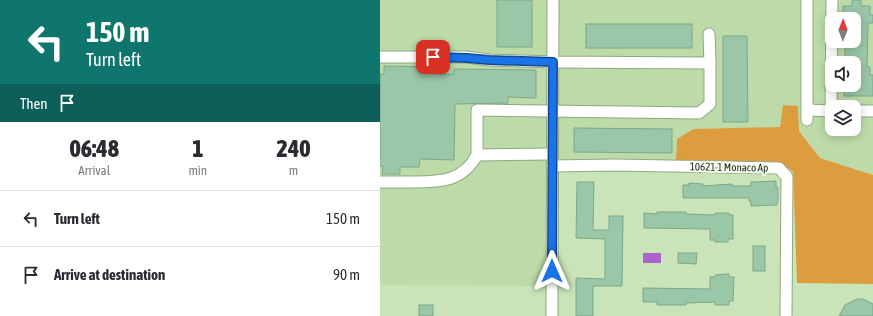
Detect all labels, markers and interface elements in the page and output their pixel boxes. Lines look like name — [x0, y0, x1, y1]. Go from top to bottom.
north arrow — [825, 12, 861, 48]
map controls — [825, 12, 861, 136]
icon: left — [20, 16, 72, 68]
text: 150 m — [86, 16, 149, 48]
pin — [416, 40, 450, 74]
icon: arrive — [422, 46, 444, 68]
text: Turn left — [86, 49, 141, 70]
button: sound — [825, 56, 861, 92]
icon: arrive — [56, 92, 78, 114]
text: Then — [20, 95, 48, 112]
button: layers — [825, 100, 861, 136]
text: 06:48 — [70, 135, 119, 162]
text: 1 — [192, 135, 203, 162]
text: 240 — [277, 135, 310, 162]
street label: 10621-1 Monaco Ap — [690, 160, 768, 174]
text: Arrival — [78, 163, 110, 178]
text: min — [188, 163, 207, 178]
text: m — [289, 163, 298, 178]
icon: left — [20, 208, 42, 230]
text: Turn left — [54, 210, 100, 227]
text: 150 m — [326, 210, 360, 227]
position arrow — [531, 250, 573, 292]
icon: arrive — [20, 264, 42, 286]
text: Arrive at destination — [54, 266, 165, 283]
text: 90 m — [333, 266, 360, 283]

